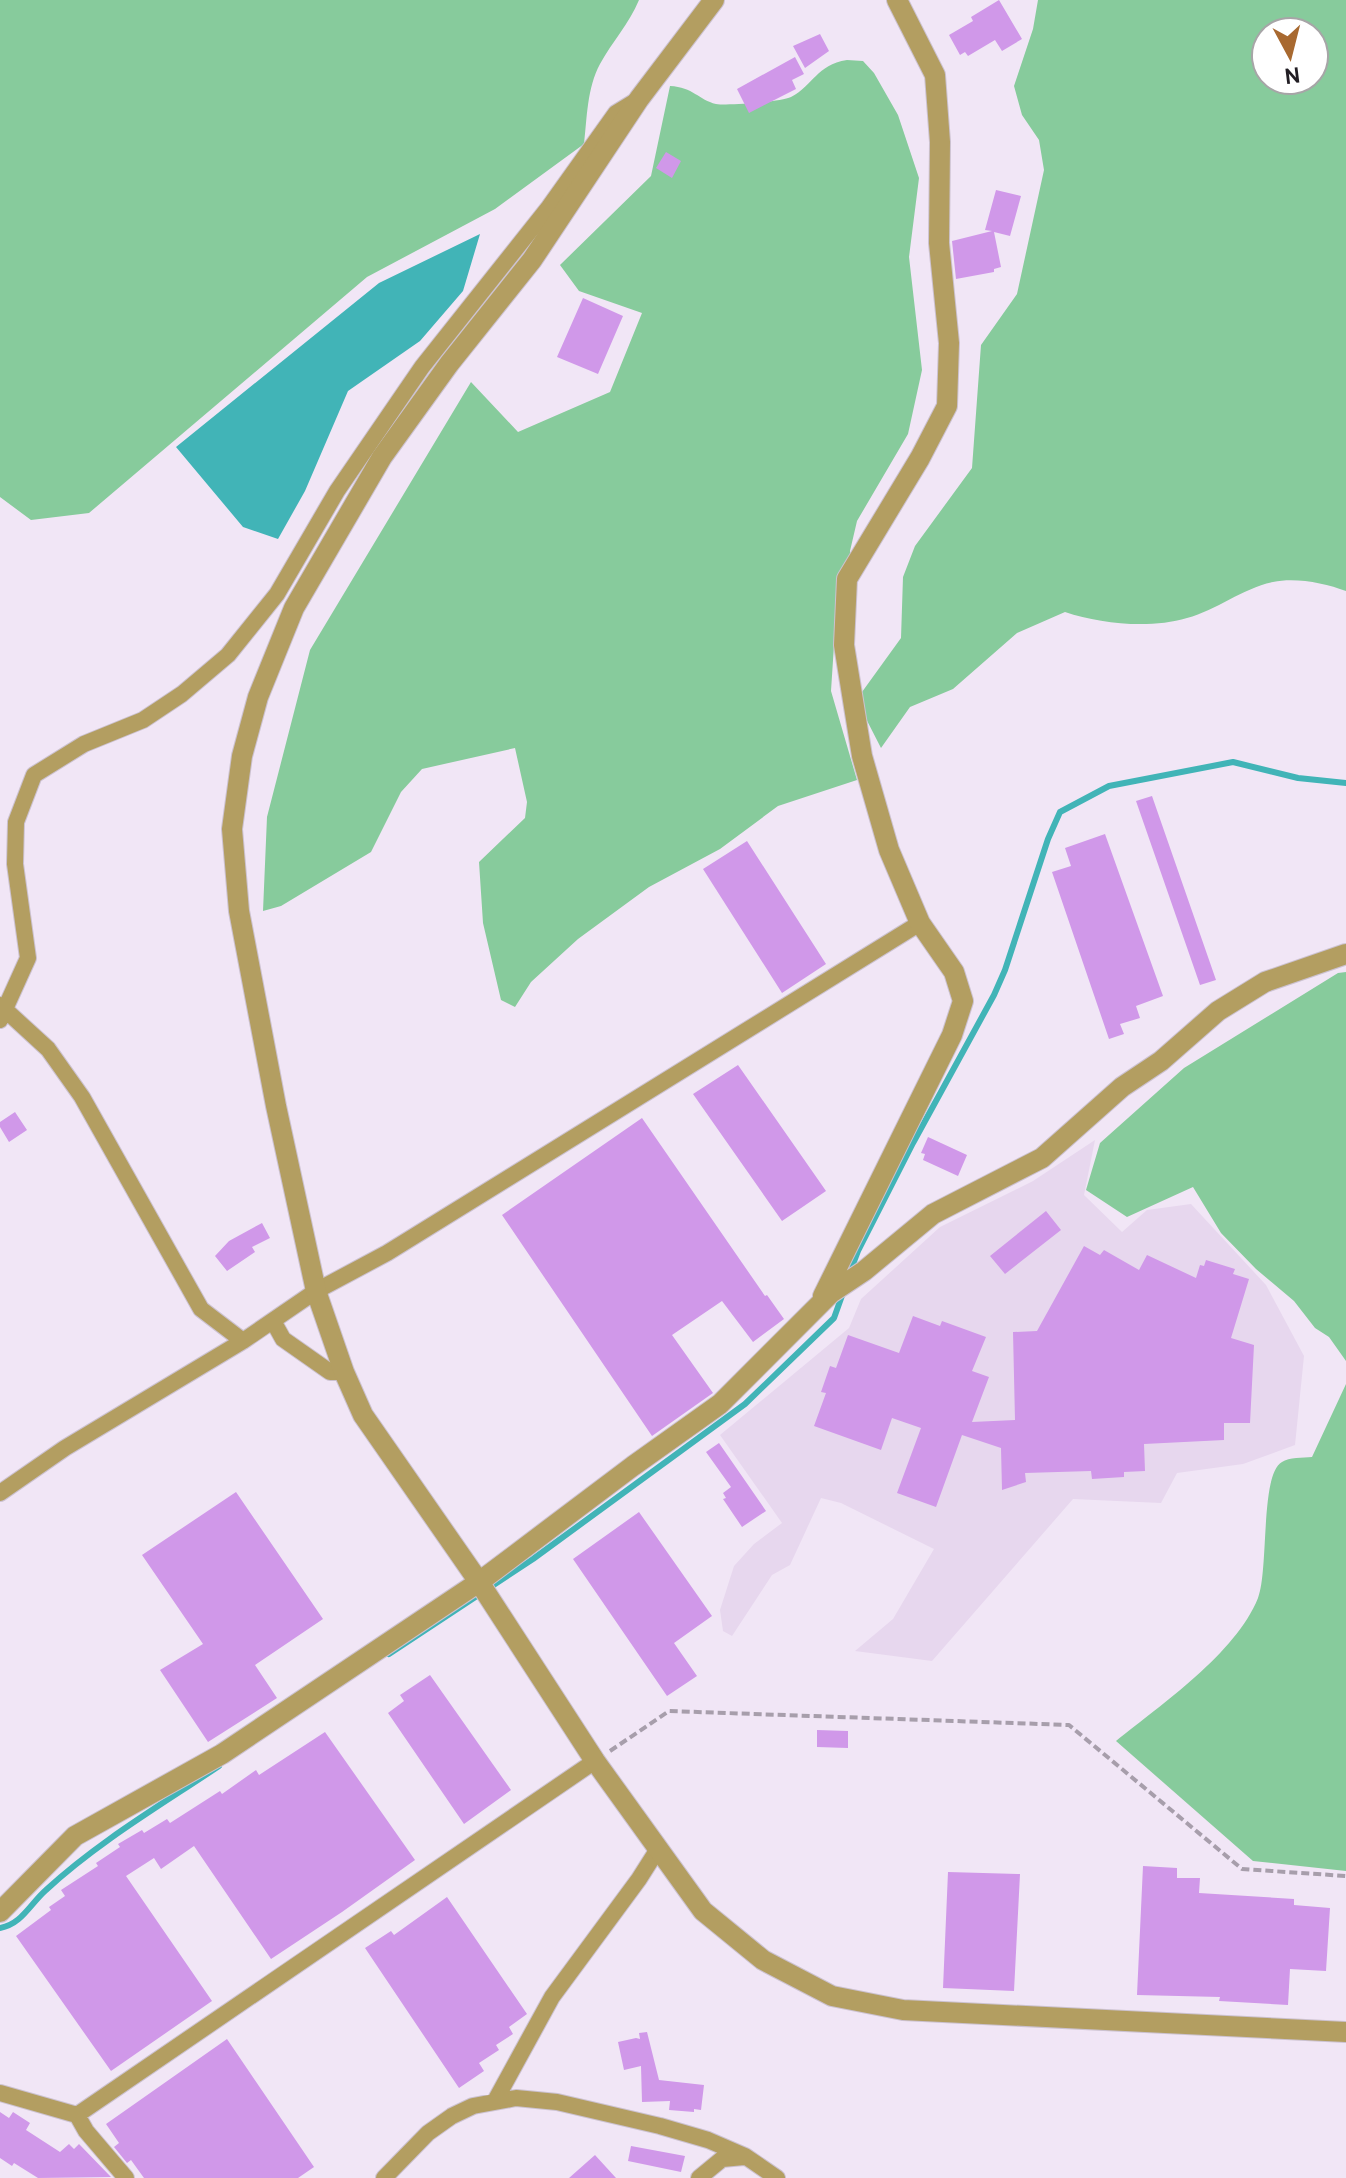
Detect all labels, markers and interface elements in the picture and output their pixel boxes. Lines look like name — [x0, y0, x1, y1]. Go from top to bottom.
north arrow — [1250, 16, 1330, 96]
text: N — [1283, 59, 1302, 88]

